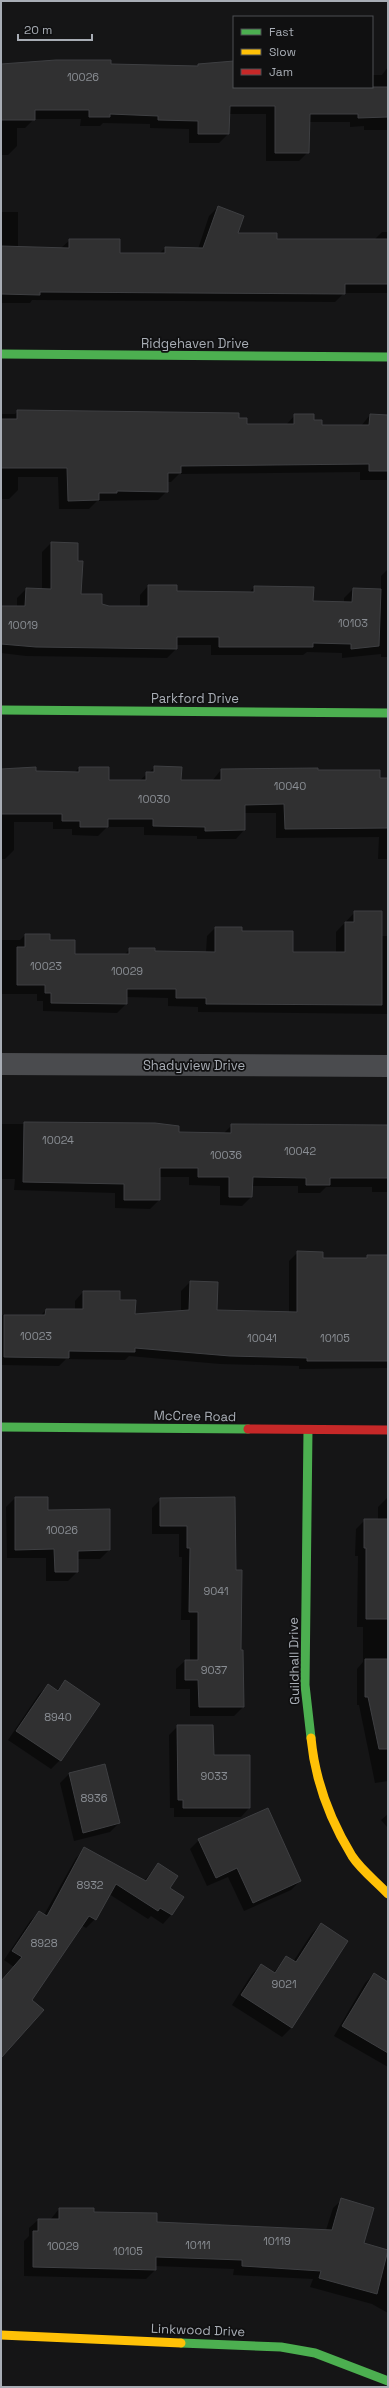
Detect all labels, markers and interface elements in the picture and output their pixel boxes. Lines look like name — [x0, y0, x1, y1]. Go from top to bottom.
scale bar — [18, 16, 92, 42]
legend — [233, 16, 373, 88]
text: 20 m — [24, 22, 52, 38]
text: Fast — [269, 24, 294, 40]
text: Slow — [269, 44, 296, 60]
text: Jam — [269, 64, 293, 80]
house number: 10026 — [67, 70, 99, 84]
street label: Ridgehaven Drive — [141, 335, 249, 352]
house number: 10103 — [338, 616, 368, 630]
house number: 10019 — [8, 618, 38, 632]
street label: Parkford Drive — [151, 690, 239, 707]
house number: 10040 — [274, 779, 306, 793]
house number: 10030 — [138, 792, 170, 806]
house number: 10023 — [30, 959, 62, 973]
house number: 10029 — [111, 964, 143, 978]
street label: Shadyview Drive — [143, 1057, 245, 1074]
house number: 10024 — [42, 1133, 74, 1147]
house number: 10042 — [284, 1144, 316, 1158]
house number: 10036 — [210, 1148, 242, 1162]
house number: 10023 — [20, 1329, 52, 1343]
house number: 10041 — [247, 1331, 277, 1345]
house number: 10105 — [320, 1331, 350, 1345]
street label: McCree Road — [154, 1407, 236, 1425]
house number: 10026 — [46, 1523, 78, 1537]
house number: 9041 — [204, 1584, 229, 1598]
street label: Guildhall Drive — [285, 1617, 303, 1705]
house number: 9037 — [201, 1663, 227, 1677]
house number: 8940 — [44, 1710, 72, 1724]
house number: 9033 — [200, 1769, 228, 1783]
house number: 8936 — [81, 1791, 108, 1805]
house number: 8932 — [77, 1878, 104, 1892]
house number: 8928 — [30, 1936, 58, 1950]
house number: 9021 — [271, 1977, 297, 1991]
house number: 10119 — [263, 2234, 291, 2248]
house number: 10111 — [185, 2238, 211, 2252]
house number: 10029 — [47, 2239, 79, 2253]
house number: 10105 — [113, 2244, 143, 2258]
street label: Linkwood Drive — [150, 2320, 246, 2340]

